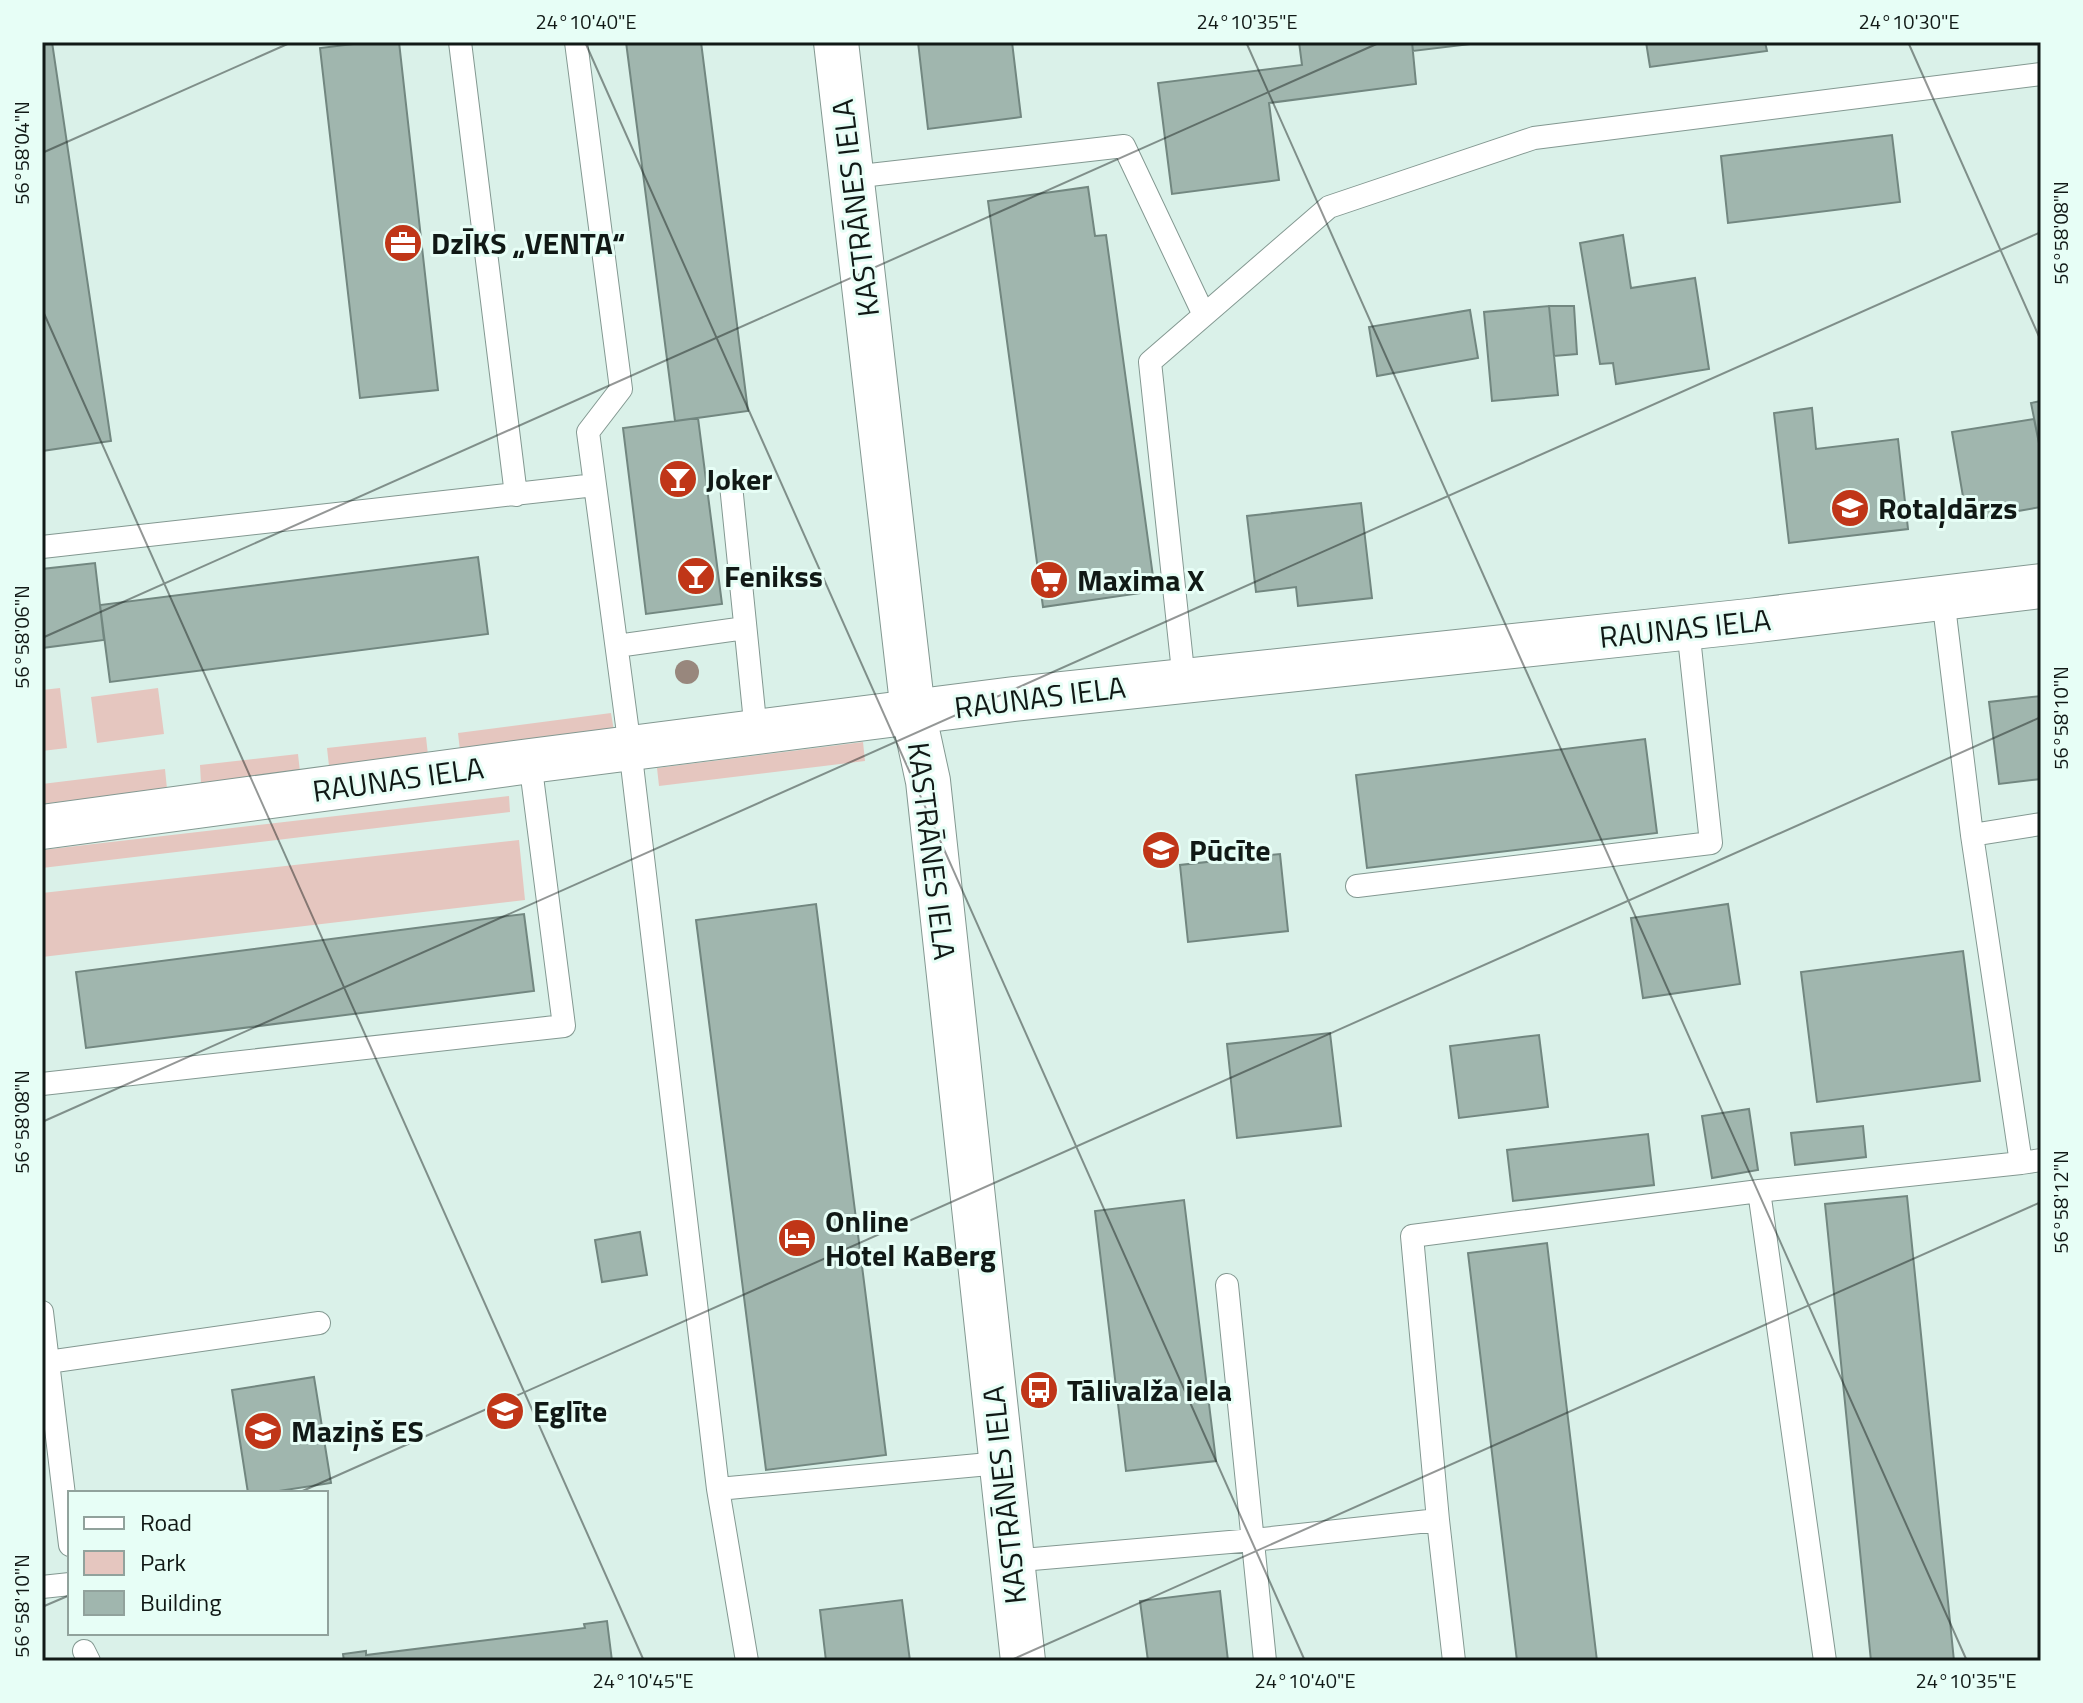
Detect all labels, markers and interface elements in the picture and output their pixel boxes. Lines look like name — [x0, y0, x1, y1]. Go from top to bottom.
text: 24°10'40"E — [535, 6, 637, 37]
text: 24°10'35"E — [1196, 6, 1298, 37]
text: 24°10'30"E — [1858, 6, 1960, 37]
street label: KASTRĀNES IELA — [819, 97, 891, 319]
text: 56°58'04"N — [6, 101, 37, 205]
text: 56°58'08"N — [2045, 181, 2076, 285]
place label: DzĪKS „VENTA“ — [431, 220, 625, 266]
office icon: DzĪKS „VENTA“ — [382, 222, 424, 264]
place label: Joker — [706, 456, 773, 502]
bar icon: Joker — [657, 458, 699, 500]
place label: Rotaļdārzs — [1878, 485, 2017, 531]
school or university icon: Rotaļdārzs — [1829, 487, 1871, 529]
place label: Fenikss — [724, 553, 823, 599]
bar icon: Fenikss — [675, 555, 717, 597]
place label: Maxima X — [1077, 557, 1204, 603]
supermarket icon: Maxima X — [1028, 559, 1070, 601]
text: 56°58'06"N — [6, 585, 37, 689]
street label: RAUNAS IELA — [1597, 596, 1773, 660]
street label: RAUNAS IELA — [952, 664, 1128, 730]
text: 56°58'10"N — [2045, 666, 2076, 770]
street label: KASTRĀNES IELA — [896, 740, 968, 962]
street label: RAUNAS IELA — [309, 744, 487, 814]
place label: Pūcīte — [1189, 827, 1271, 873]
school or university icon: Pūcīte — [1140, 829, 1182, 871]
text: 56°58'08"N — [6, 1070, 37, 1174]
text: 56°58'12"N — [2045, 1150, 2076, 1254]
place label: Online Hotel KaBerg — [825, 1198, 996, 1278]
hotel icon: Online Hotel KaBerg — [776, 1217, 818, 1259]
place label: Tālivalža iela — [1067, 1367, 1232, 1413]
bus stop icon: Tālivalža iela — [1018, 1369, 1060, 1411]
street label: KASTRĀNES IELA — [970, 1384, 1038, 1606]
place label: Eglīte — [533, 1388, 607, 1434]
school or university icon: Eglīte — [484, 1390, 526, 1432]
place label: Maziņš ES — [291, 1408, 424, 1454]
school or university icon: Maziņš ES — [242, 1410, 284, 1452]
legend — [68, 1491, 328, 1635]
text: Road — [140, 1504, 192, 1540]
text: Park — [140, 1544, 186, 1580]
text: 56°58'10"N — [6, 1554, 37, 1658]
text: Building — [140, 1584, 222, 1620]
text: 24°10'45"E — [592, 1665, 694, 1696]
text: 24°10'40"E — [1254, 1665, 1356, 1696]
text: 24°10'35"E — [1915, 1665, 2017, 1696]

